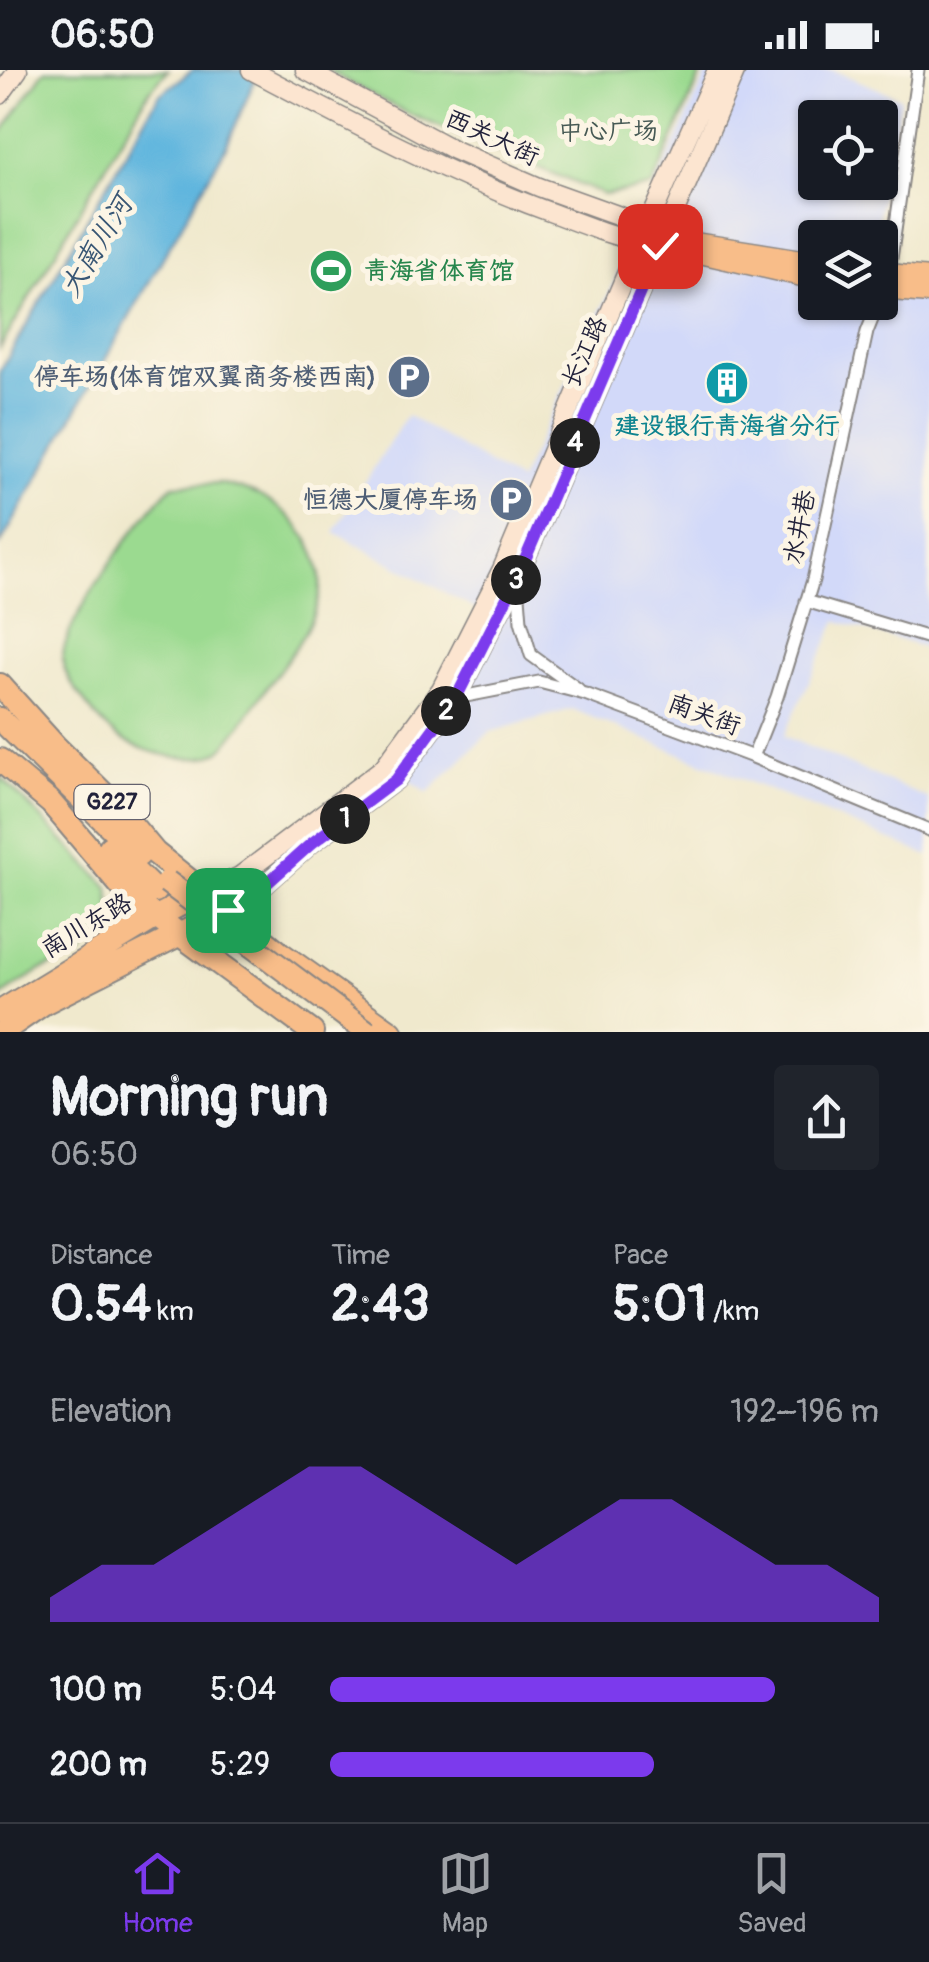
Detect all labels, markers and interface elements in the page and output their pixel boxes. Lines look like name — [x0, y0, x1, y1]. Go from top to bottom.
text: 06:50 — [50, 11, 155, 59]
map controls — [798, 100, 898, 320]
button: locate — [798, 100, 898, 200]
street label: 西关大街 — [440, 103, 544, 173]
park label: 中心广场 — [558, 116, 658, 147]
water label: 大南川河 — [53, 186, 143, 303]
pin — [618, 204, 703, 289]
icon: check — [633, 219, 688, 274]
button: layers — [798, 220, 898, 320]
sports icon: 青海省体育馆 — [308, 248, 354, 294]
place label: 青海省体育馆 — [364, 256, 514, 287]
street label: 长江路 — [556, 311, 614, 393]
parking icon: 停车场(体育馆双翼商务楼西南) — [386, 354, 432, 400]
building icon: 建设银行青海省分行 — [704, 360, 750, 406]
place label: 停车场(体育馆双翼商务楼西南) — [34, 362, 376, 393]
place label: 建设银行青海省分行 — [614, 411, 840, 442]
pin: 4 — [550, 418, 600, 468]
text: 4 — [567, 425, 583, 460]
parking icon: 恒德大厦停车场 — [488, 477, 534, 523]
place label: 恒德大厦停车场 — [303, 485, 478, 516]
street label: 水井巷 — [778, 487, 822, 567]
pin: 3 — [491, 555, 541, 605]
text: 3 — [508, 562, 524, 597]
pin: 2 — [421, 686, 471, 736]
street label: 南关街 — [663, 688, 745, 742]
text: 2 — [438, 693, 454, 728]
road number: G227 — [74, 785, 150, 819]
pin: 1 — [320, 794, 370, 844]
text: 1 — [340, 801, 350, 836]
pin — [186, 868, 271, 953]
icon: arrive — [201, 883, 256, 938]
street label: 南川东路 — [36, 887, 138, 965]
text: Morning run — [50, 1063, 328, 1132]
button: share — [774, 1065, 879, 1170]
text: 06:50 — [50, 1135, 138, 1175]
text: Distance — [50, 1238, 152, 1273]
text: Time — [331, 1238, 390, 1273]
text: Pace — [613, 1238, 668, 1273]
text: 0.54 — [50, 1273, 151, 1336]
text: 2:43 — [331, 1273, 430, 1336]
text: 5:01 — [613, 1273, 707, 1336]
text: km — [151, 1294, 194, 1329]
text: /km — [707, 1294, 759, 1329]
text: Elevation — [50, 1392, 172, 1432]
text: 192–196 m — [730, 1392, 879, 1432]
text: 100 m — [50, 1670, 142, 1710]
text: 5:04 — [210, 1670, 276, 1710]
text: 200 m — [50, 1745, 147, 1785]
text: 5:29 — [210, 1745, 270, 1785]
tab: Home — [122, 1846, 193, 1941]
tab: Map — [438, 1846, 493, 1941]
tab: Saved — [737, 1846, 807, 1941]

